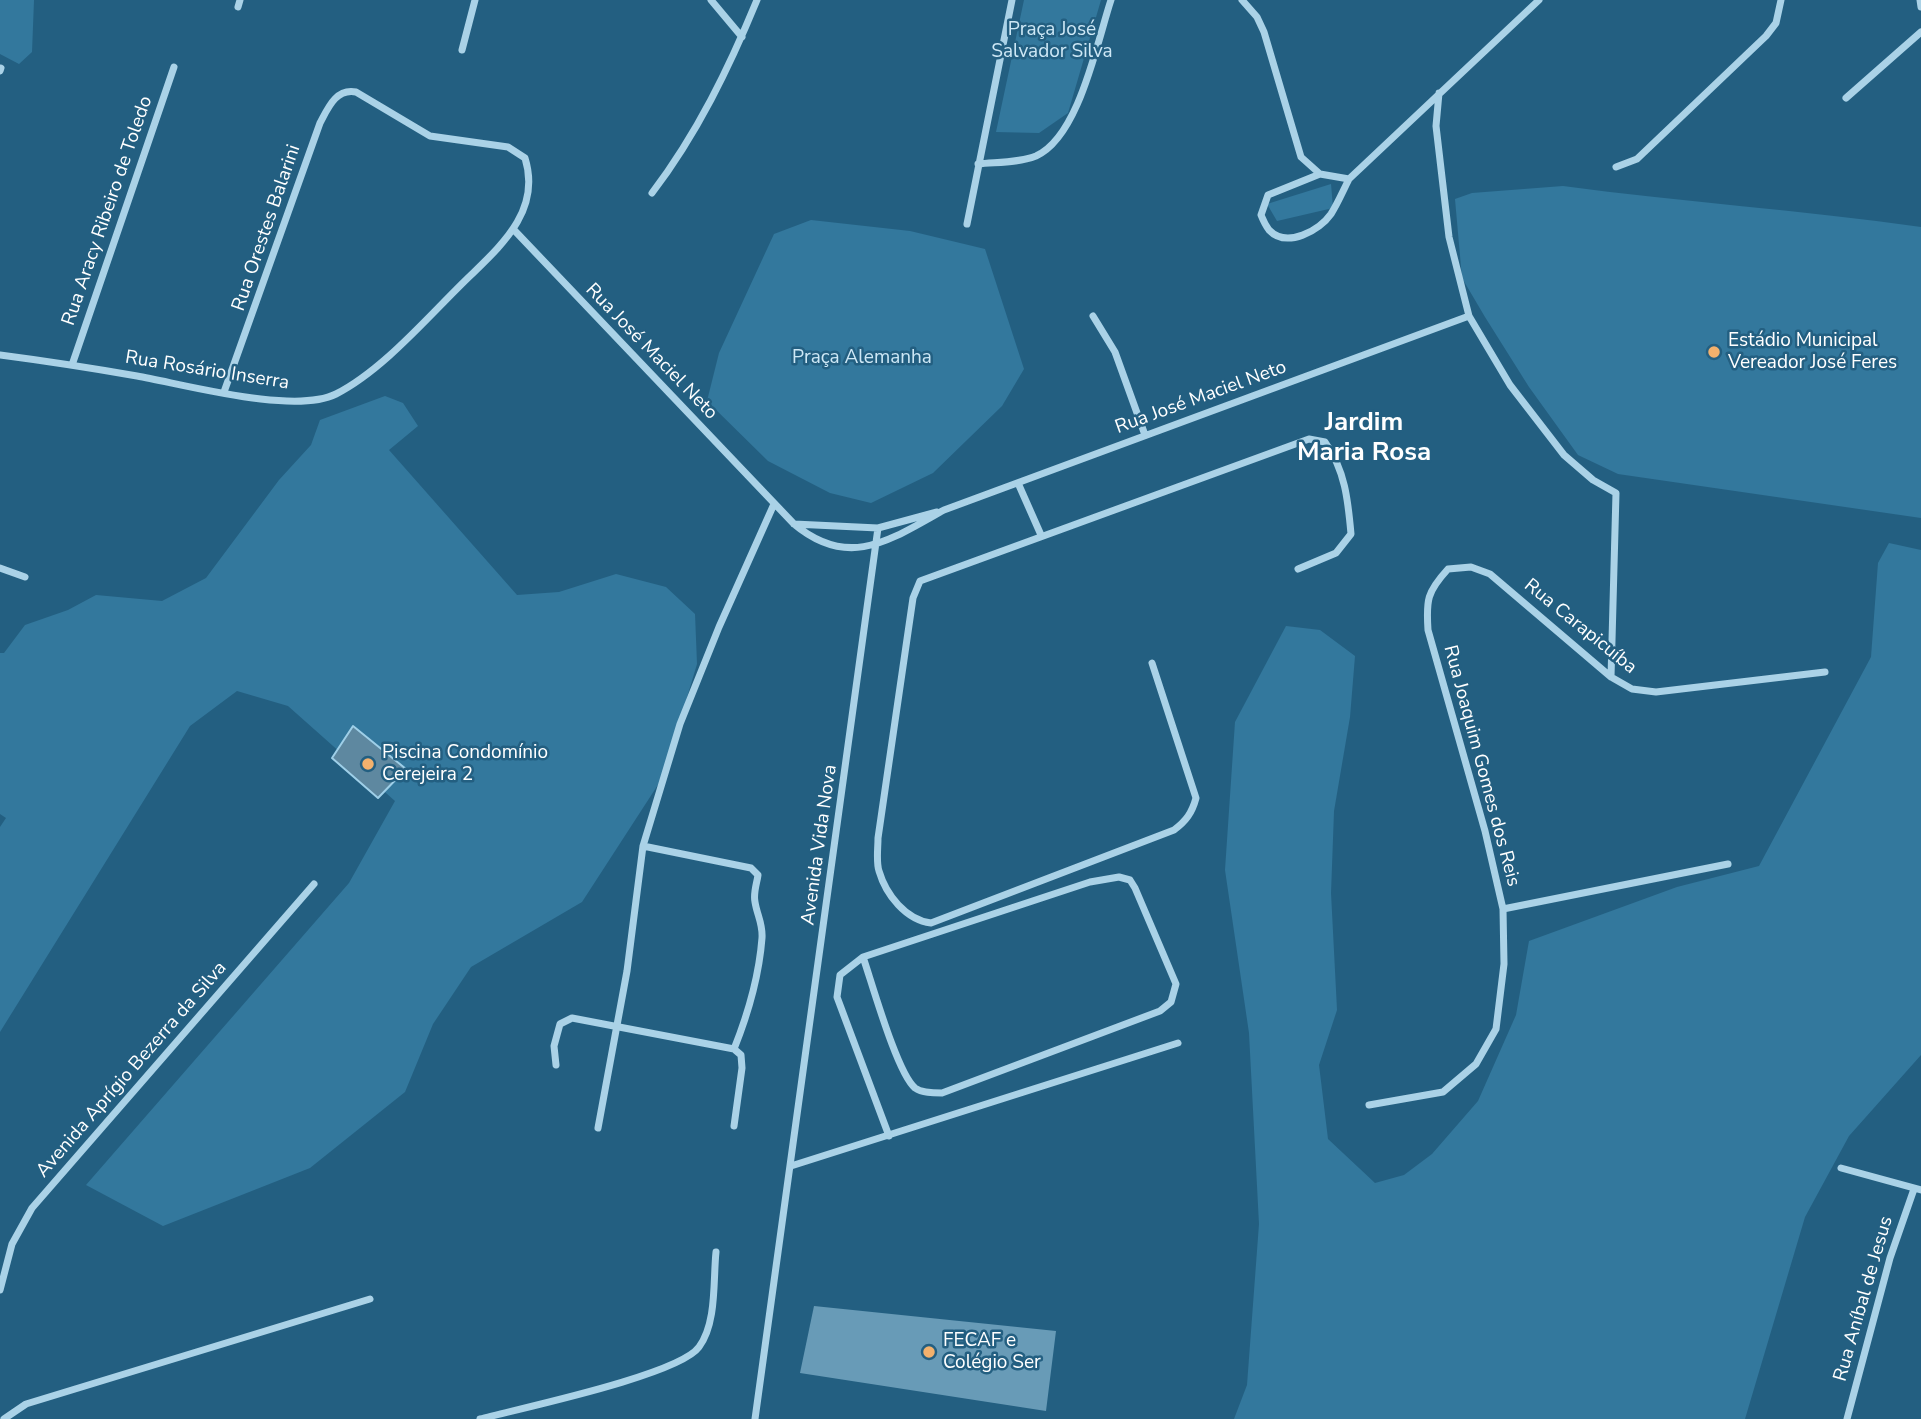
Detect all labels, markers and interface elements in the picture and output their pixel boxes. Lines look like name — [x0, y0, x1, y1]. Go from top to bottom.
park label: Praça José Salvador Silva — [991, 19, 1113, 63]
street label: Rua Aracy Ribeiro de Toledo — [58, 93, 158, 329]
street label: Rua Orestes Balarini — [228, 142, 306, 314]
street label: Rua José Maciel Neto — [580, 279, 722, 425]
place label: Estádio Municipal Vereador José Feres — [1728, 330, 1897, 374]
marker: Estádio Municipal Vereador José Feres — [1706, 344, 1722, 360]
street label: Rua Rosário Inserra — [123, 347, 291, 395]
park label: Praça Alemanha — [792, 347, 932, 369]
street label: Rua José Maciel Neto — [1112, 356, 1290, 440]
district label: Jardim Maria Rosa — [1297, 408, 1431, 470]
street label: Rua Carapicuíba — [1519, 575, 1641, 679]
street label: Rua Joaquim Gomes dos Reis — [1438, 643, 1524, 889]
place label: Piscina Condomínio Cerejeira 2 — [382, 742, 548, 786]
marker: Piscina Condomínio Cerejeira 2 — [360, 756, 376, 772]
street label: Avenida Vida Nova — [797, 763, 843, 927]
street label: Avenida Aprígio Bezerra da Silva — [32, 957, 232, 1183]
street label: Rua Aníbal de Jesus — [1830, 1214, 1898, 1384]
place label: FECAF e Colégio Ser — [943, 1330, 1041, 1374]
marker: FECAF e Colégio Ser — [921, 1344, 937, 1360]

